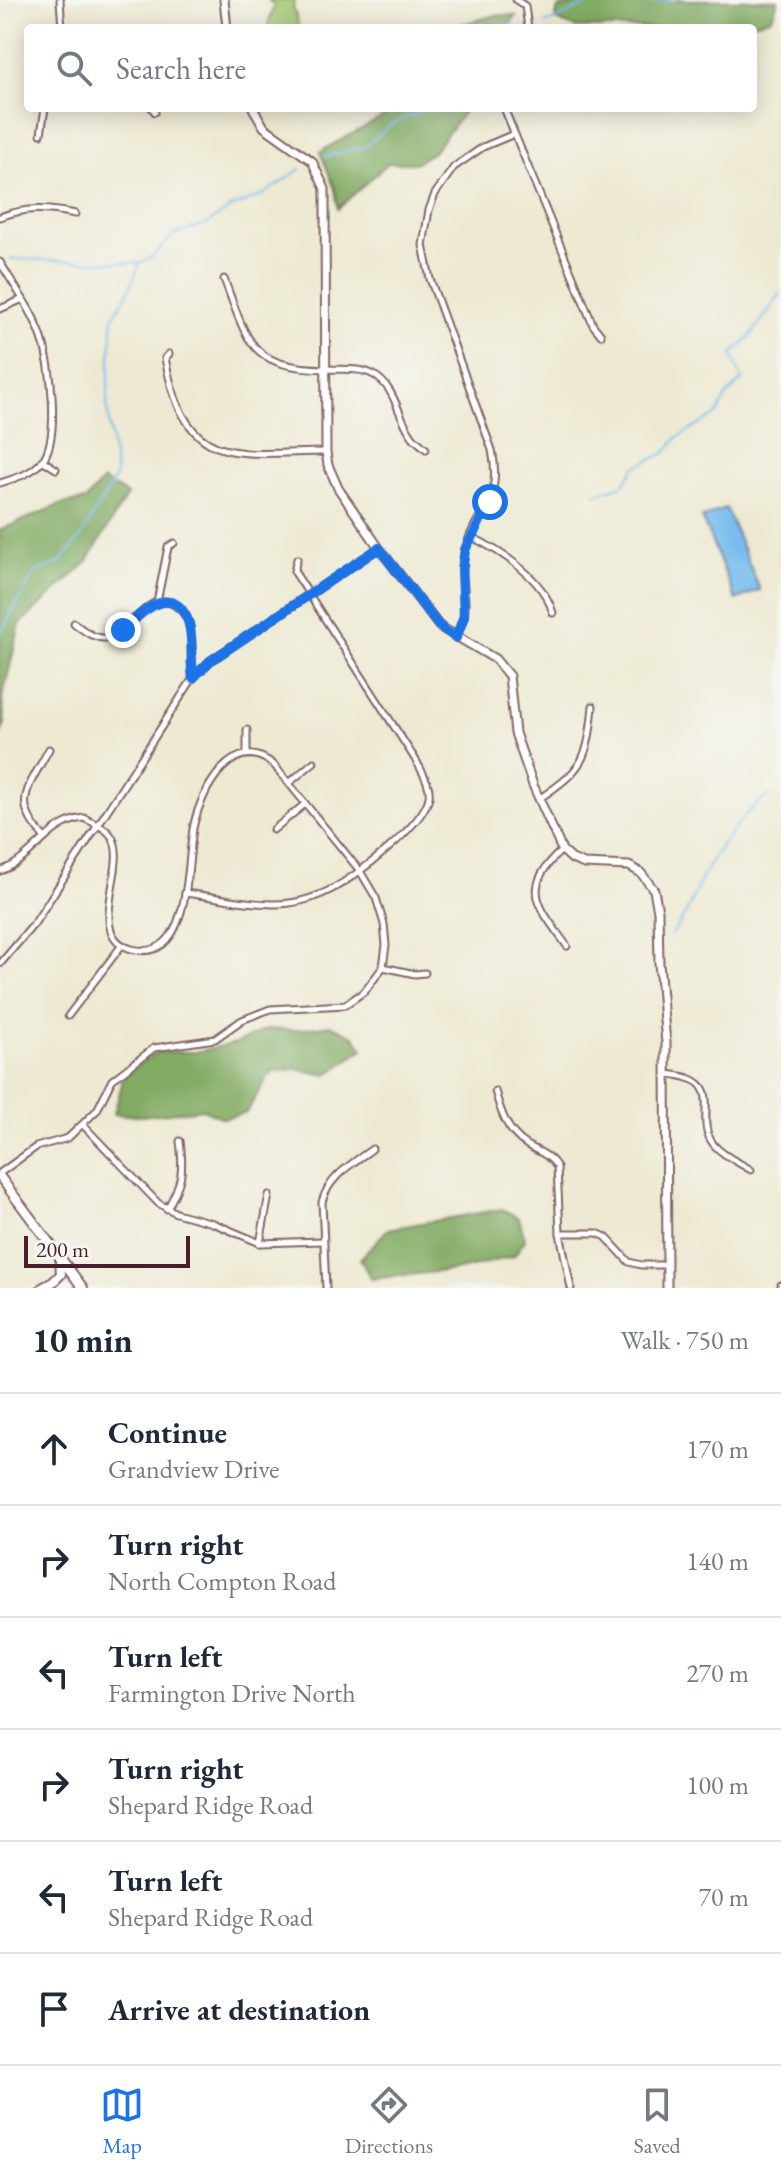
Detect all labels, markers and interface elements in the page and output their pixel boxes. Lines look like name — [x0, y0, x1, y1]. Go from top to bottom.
search box — [24, 24, 757, 112]
icon: search — [52, 46, 96, 90]
text: Search here — [116, 49, 246, 88]
route start — [472, 484, 508, 520]
route end — [105, 612, 141, 648]
scale bar — [24, 1232, 190, 1268]
text: 200 m — [36, 1235, 89, 1264]
text: 10 min — [32, 1318, 133, 1362]
text: Walk · 750 m — [621, 1323, 749, 1357]
text: Continue — [108, 1413, 227, 1452]
icon: ahead — [32, 1427, 76, 1471]
text: 170 m — [686, 1432, 749, 1466]
text: Grandview Drive — [108, 1452, 279, 1486]
text: Turn right — [108, 1525, 244, 1564]
icon: right — [32, 1539, 76, 1583]
text: 140 m — [686, 1544, 749, 1578]
text: North Compton Road — [108, 1564, 336, 1598]
text: Turn left — [108, 1637, 222, 1676]
icon: left — [32, 1651, 76, 1695]
text: 270 m — [686, 1656, 749, 1690]
text: Farmington Drive North — [108, 1676, 356, 1710]
text: Turn right — [108, 1749, 244, 1788]
icon: right — [32, 1763, 76, 1807]
text: 100 m — [686, 1768, 749, 1802]
text: Shepard Ridge Road — [108, 1788, 313, 1822]
text: Turn left — [108, 1861, 222, 1900]
icon: left — [32, 1875, 76, 1919]
text: 70 m — [699, 1880, 749, 1914]
text: Shepard Ridge Road — [108, 1900, 313, 1934]
icon: arrive — [32, 1987, 76, 2031]
text: Arrive at destination — [108, 1990, 370, 2029]
tab: Map — [100, 2083, 144, 2160]
tab: Directions — [345, 2083, 433, 2160]
tab: Saved — [634, 2083, 681, 2160]

